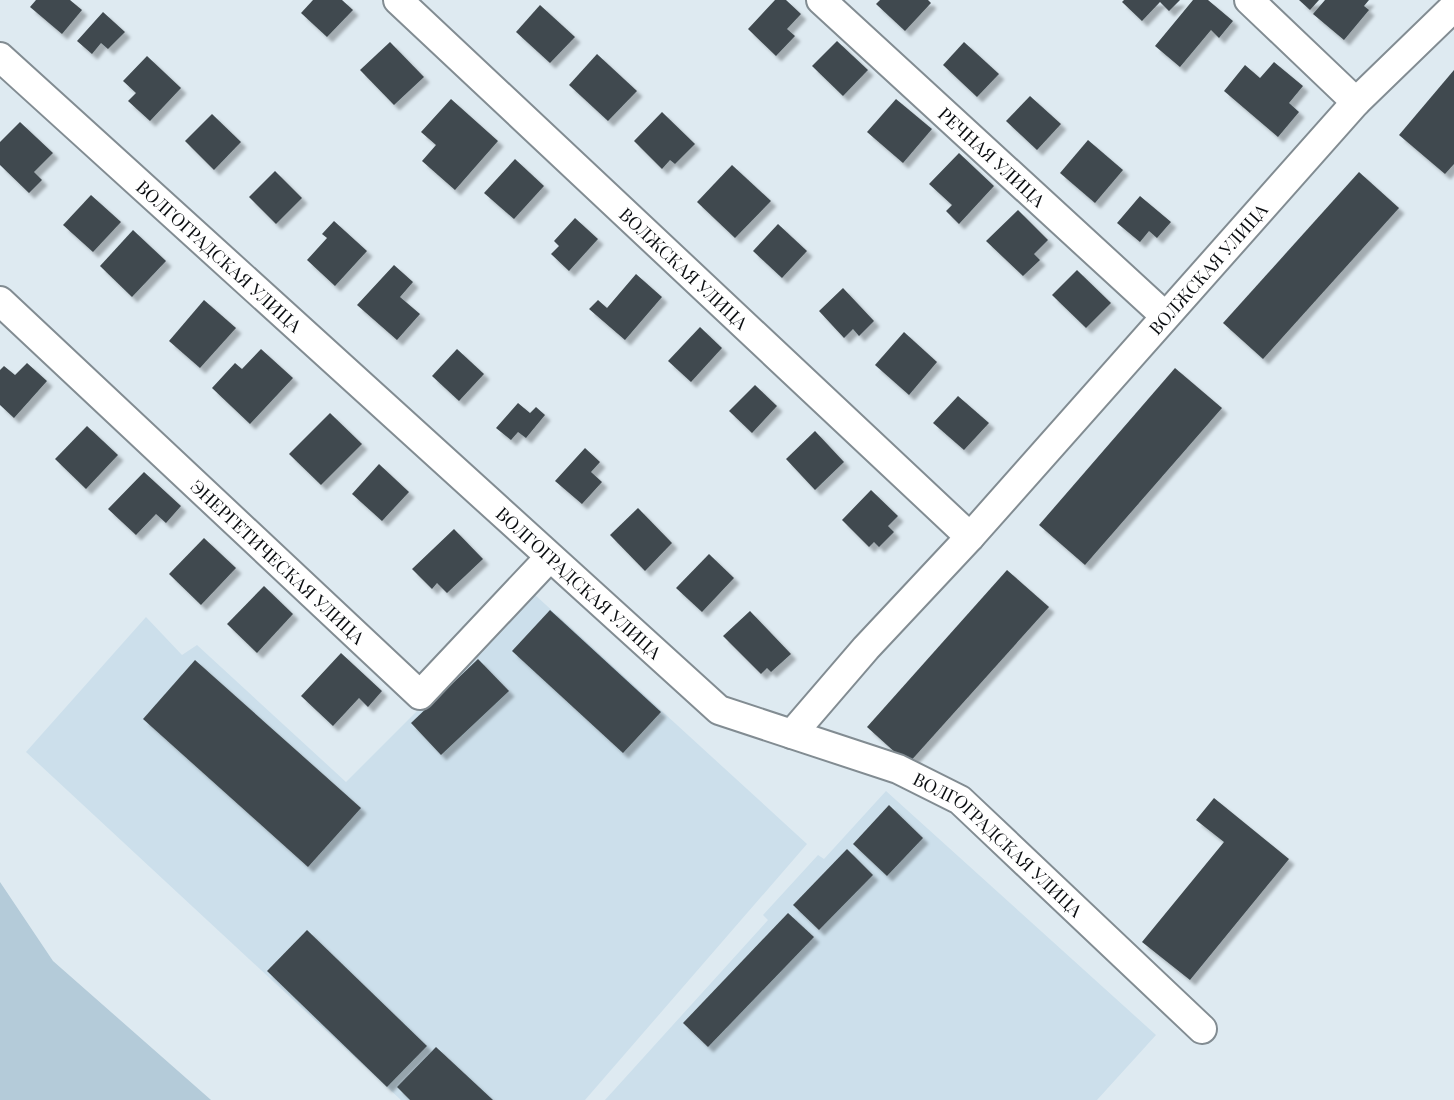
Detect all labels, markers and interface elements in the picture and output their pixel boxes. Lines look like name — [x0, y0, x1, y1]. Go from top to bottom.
street label: РЕЧНАЯ УЛИЦА — [933, 102, 1051, 212]
street label: ВОЛГОГРАДСКАЯ УЛИЦА — [131, 175, 307, 338]
street label: ВОЛЖСКАЯ УЛИЦА — [1143, 198, 1273, 340]
street label: ВОЛЖСКАЯ УЛИЦА — [614, 202, 754, 335]
street label: ЭНЕРГЕТИЧЕСКАЯ УЛИЦА — [186, 474, 371, 650]
street label: ВОЛГОГРАДСКАЯ УЛИЦА — [491, 502, 667, 664]
street label: ВОЛГОГРАДСКАЯ УЛИЦА — [909, 767, 1088, 922]

